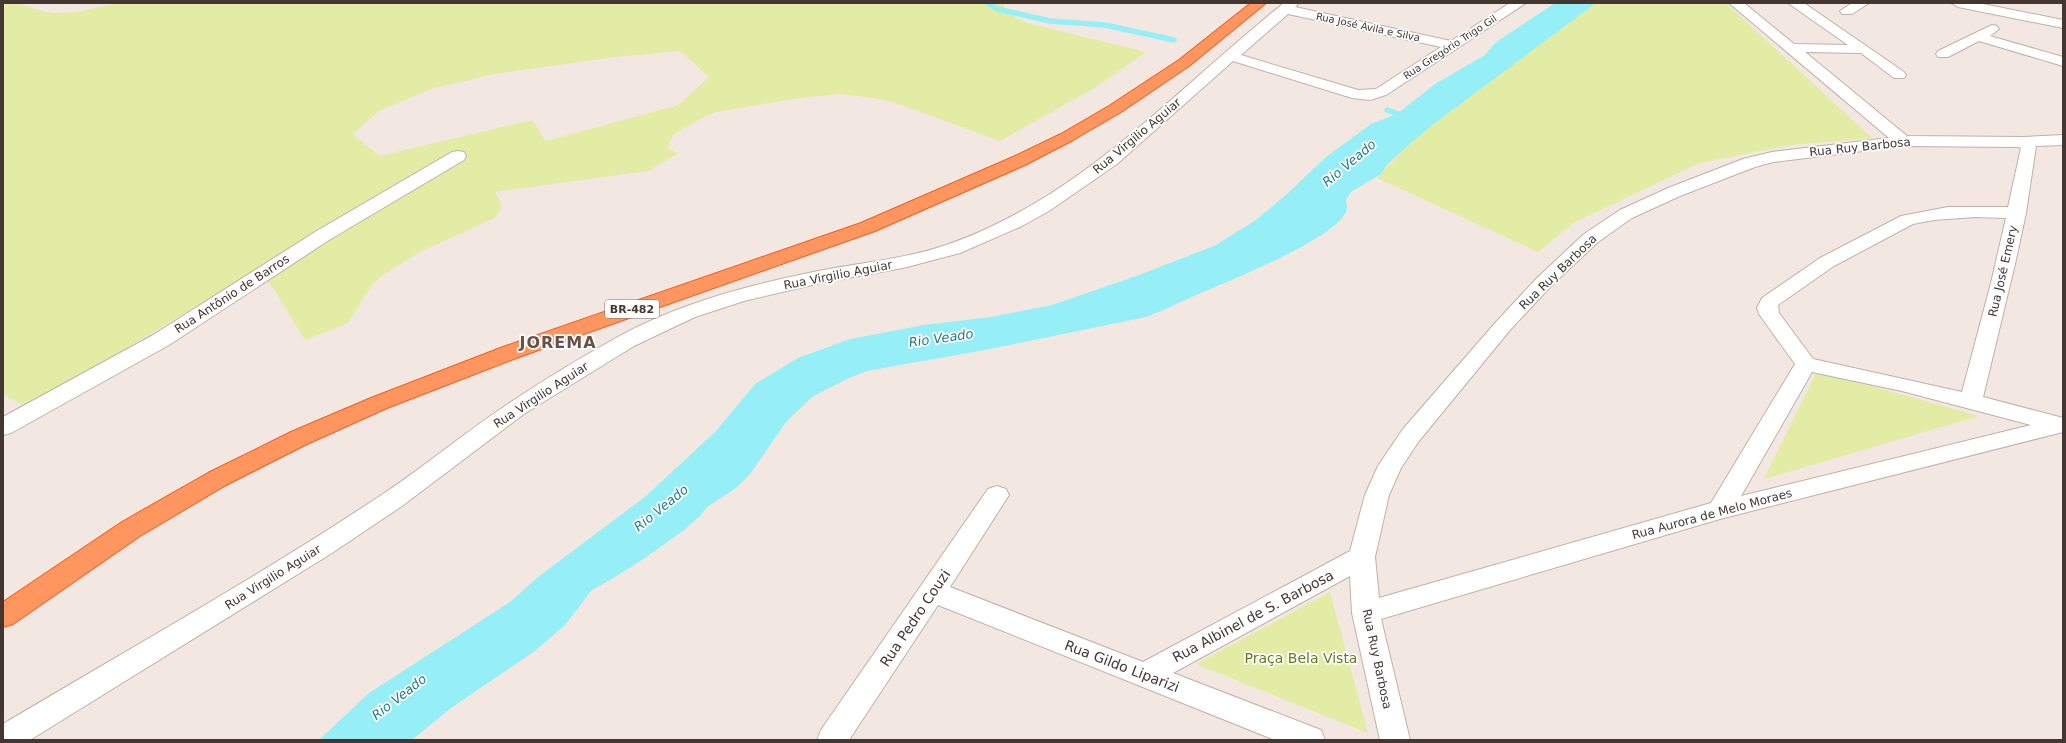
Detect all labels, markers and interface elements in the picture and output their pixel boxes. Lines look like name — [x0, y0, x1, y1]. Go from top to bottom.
street label: Rua José Ávila e Silva — [1315, 10, 1421, 43]
street label: Rua Gregório Trigo Gil — [1401, 13, 1499, 81]
street label: Rua Virgilio Aguiar — [1090, 95, 1184, 177]
street label: Rua Ruy Barbosa — [1809, 135, 1911, 159]
water label: Rio Veado — [1319, 136, 1379, 190]
street label: Rua José Emery — [1986, 224, 2020, 318]
street label: Rua Ruy Barbosa — [1516, 232, 1600, 312]
street label: Rua Antônio de Barros — [172, 252, 292, 336]
street label: Rua Virgilio Aguiar — [782, 258, 894, 292]
road number: BR-482 — [605, 300, 659, 318]
water label: Rio Veado — [908, 326, 974, 350]
district label: JOREMA — [518, 333, 597, 352]
street label: Rua Virgilio Aguiar — [491, 359, 591, 431]
water label: Rio Veado — [631, 482, 691, 534]
street label: Rua Aurora de Melo Moraes — [1630, 486, 1794, 542]
street label: Rua Virgilio Aguiar — [222, 542, 324, 612]
street label: Rua Pedro Couzi — [877, 567, 953, 669]
street label: Rua Albinel de S. Barbosa — [1170, 567, 1336, 665]
street label: Rua Ruy Barbosa — [1360, 608, 1394, 710]
street label: Rua Gildo Liparizi — [1062, 637, 1182, 695]
park label: Praça Bela Vista — [1245, 650, 1357, 666]
water label: Rio Veado — [369, 671, 429, 723]

